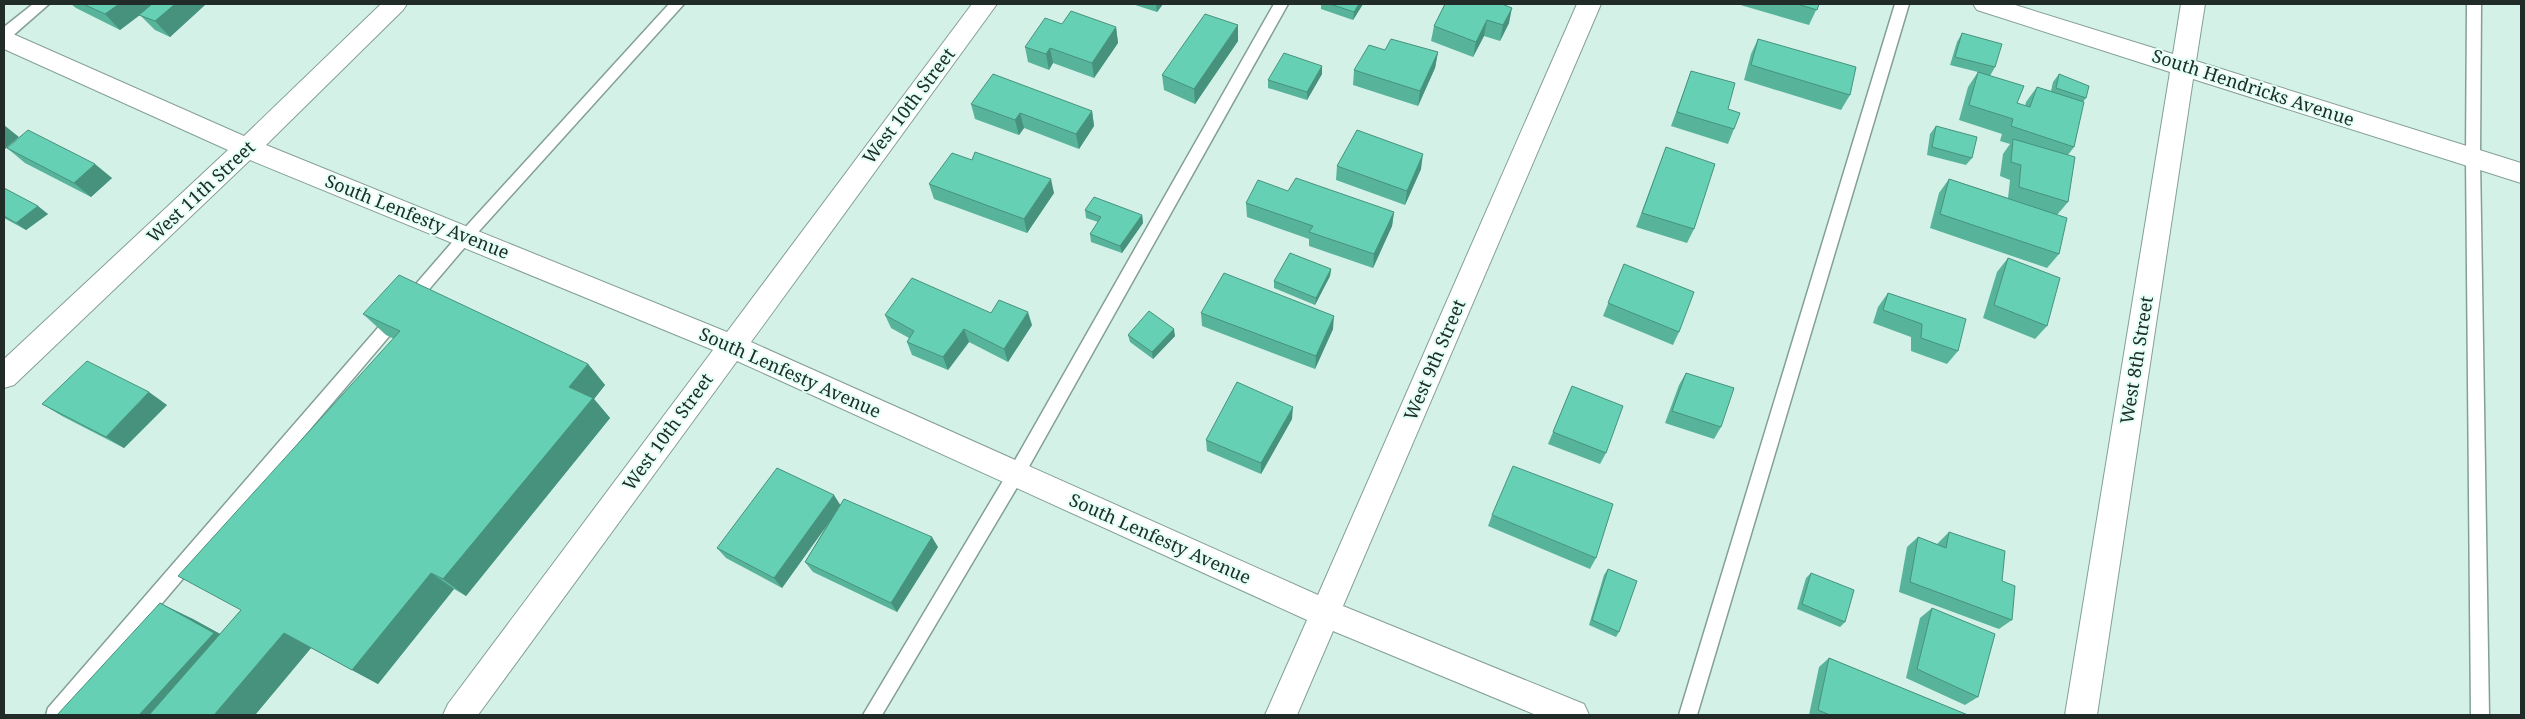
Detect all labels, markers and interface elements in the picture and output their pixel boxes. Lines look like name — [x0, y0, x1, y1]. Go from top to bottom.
street label: West 10th Street — [857, 43, 960, 168]
street label: South Hendricks Avenue — [2149, 43, 2358, 131]
street label: West 11th Street — [141, 135, 259, 248]
street label: South Lenfesty Avenue — [322, 168, 513, 264]
street label: West 8th Street — [2114, 294, 2158, 426]
street label: West 9th Street — [1398, 295, 1470, 424]
street label: South Lenfesty Avenue — [696, 321, 885, 423]
street label: West 10th Street — [617, 368, 718, 495]
street label: South Lenfesty Avenue — [1066, 487, 1255, 589]

